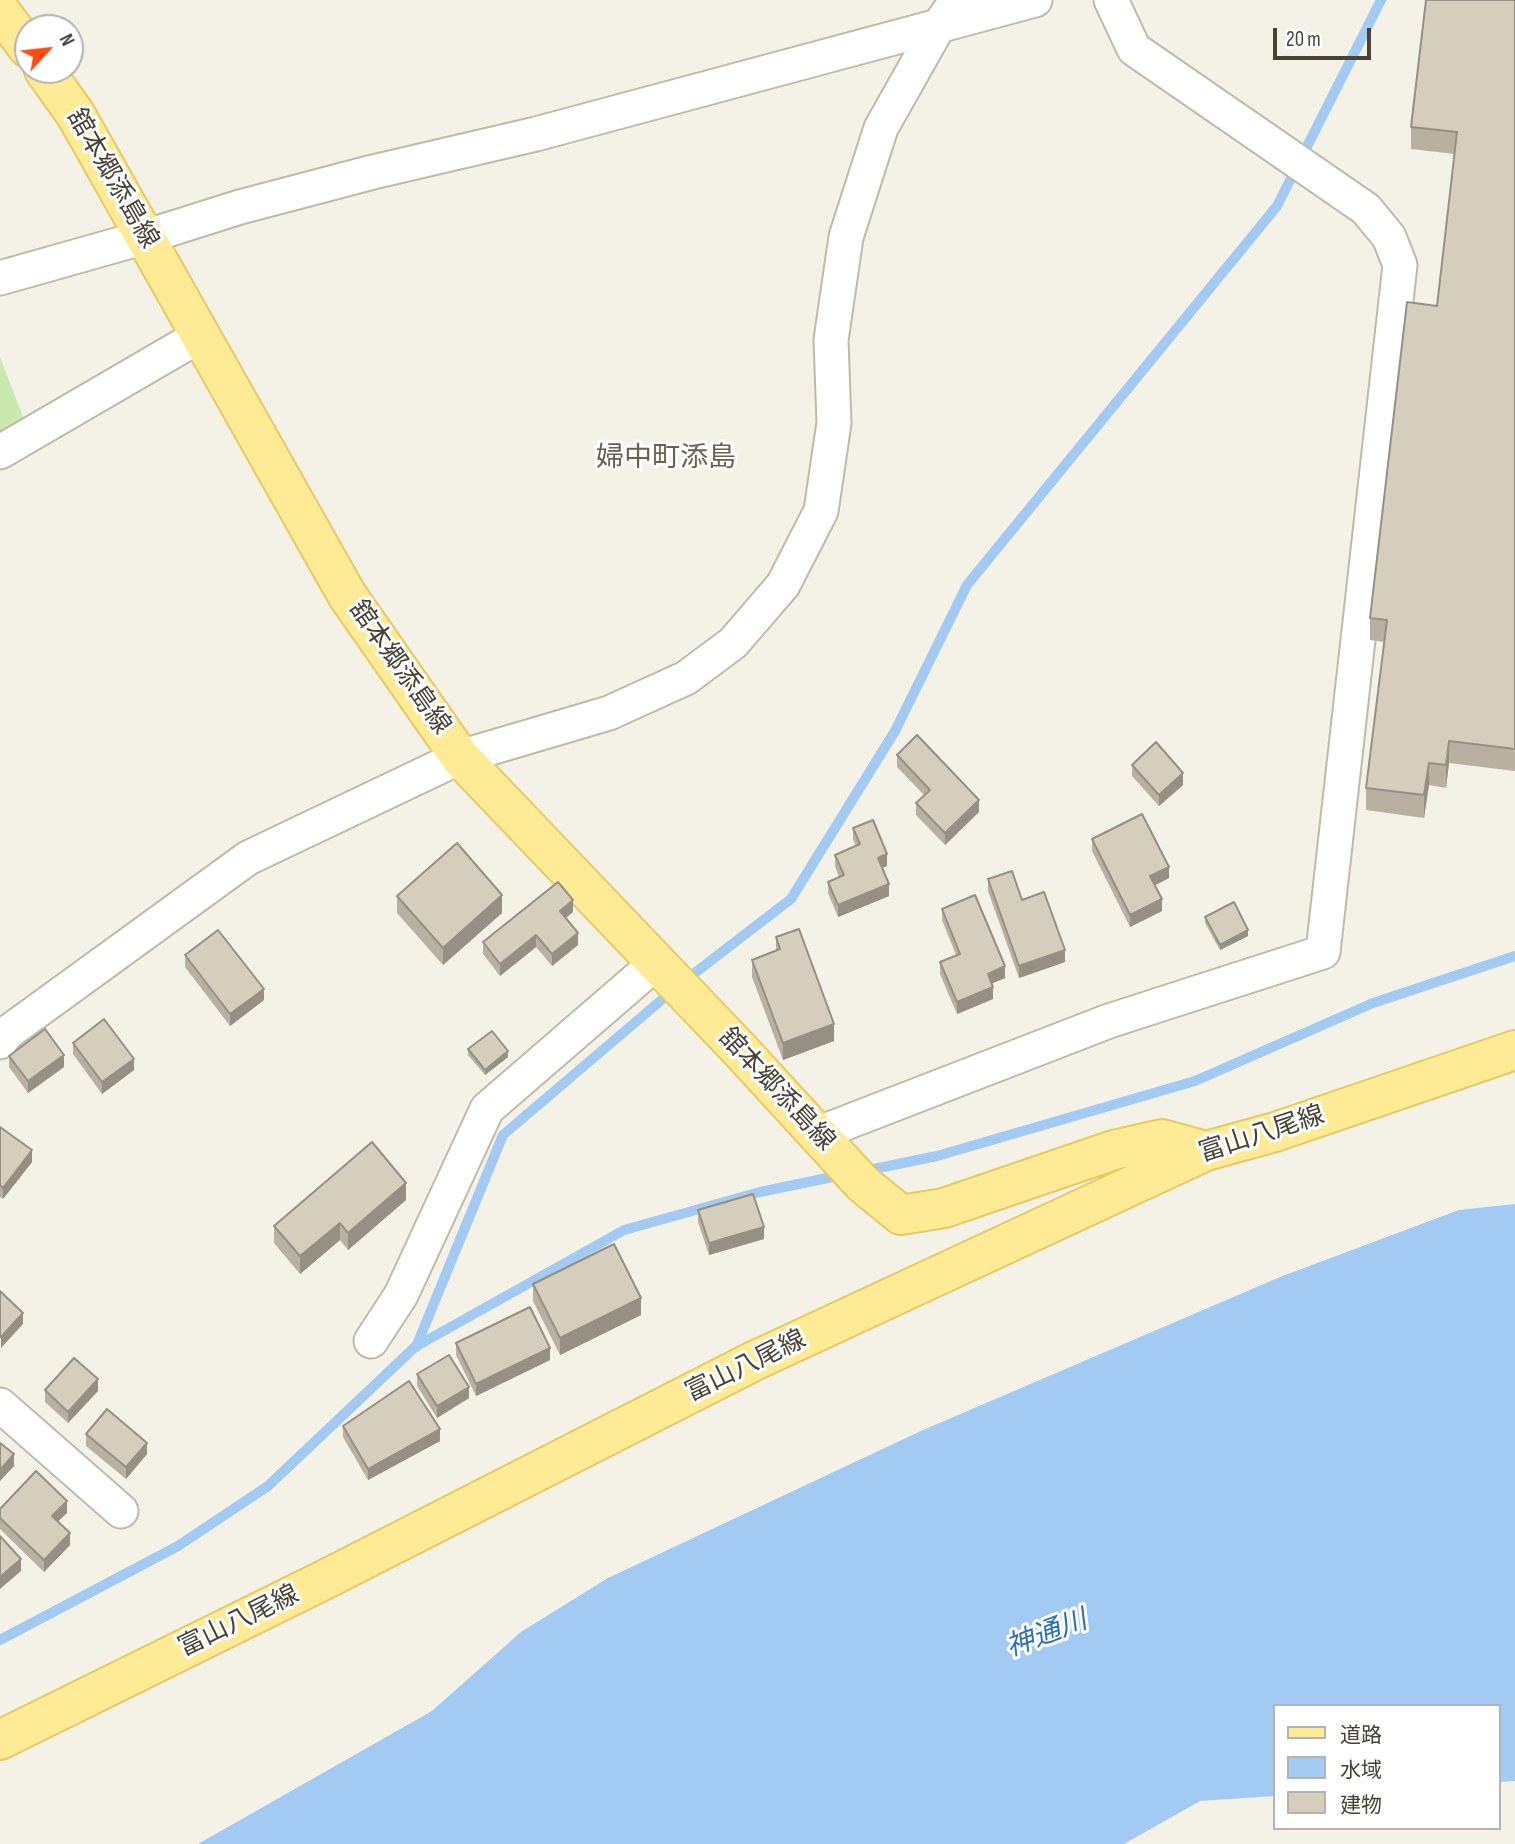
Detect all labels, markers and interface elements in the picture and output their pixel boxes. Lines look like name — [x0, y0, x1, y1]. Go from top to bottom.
north arrow — [14, 14, 84, 84]
scale bar — [1277, 14, 1375, 58]
text: 20 m — [1286, 27, 1321, 52]
text: N — [54, 30, 79, 50]
street label: 舘本郷添島線 — [59, 104, 165, 254]
district label: 婦中町添島 — [596, 442, 736, 476]
street label: 舘本郷添島線 — [341, 595, 457, 741]
street label: 舘本郷添島線 — [711, 1022, 841, 1158]
street label: 富山八尾線 — [1195, 1100, 1329, 1170]
street label: 富山八尾線 — [681, 1324, 811, 1410]
street label: 富山八尾線 — [174, 1579, 304, 1665]
water label: 神通川 — [1002, 1604, 1092, 1666]
legend — [1274, 1704, 1501, 1830]
text: 道路 — [1340, 1723, 1382, 1748]
text: 水域 — [1340, 1758, 1382, 1783]
text: 建物 — [1340, 1793, 1382, 1818]

